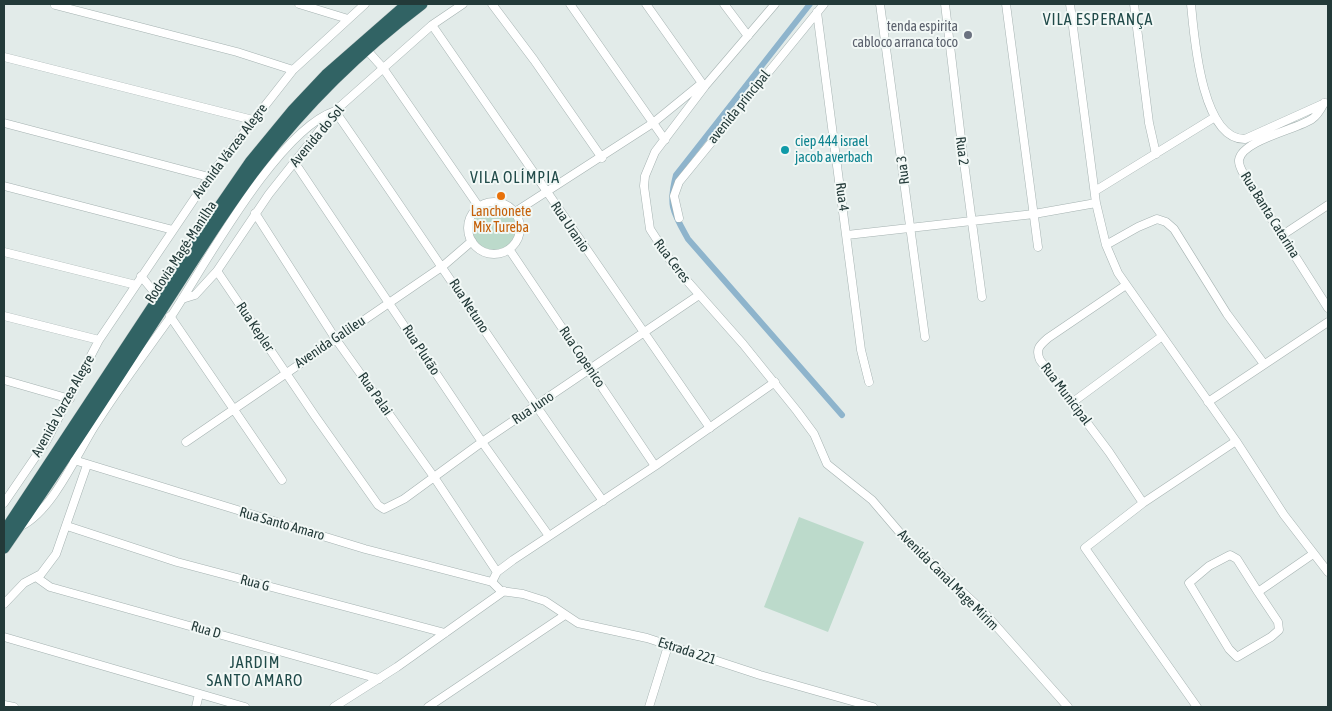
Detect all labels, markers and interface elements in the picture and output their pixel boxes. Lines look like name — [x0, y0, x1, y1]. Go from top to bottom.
district label: VILA ESPERANÇA — [1041, 10, 1155, 30]
place label: tenda espirita cabloco arranca toco — [852, 19, 958, 52]
marker: tenda espirita cabloco arranca toco — [962, 29, 974, 41]
street label: avenida principal — [704, 67, 774, 147]
street label: Avenida Várzea Alegre — [189, 100, 271, 202]
street label: Avenida do Sol — [286, 102, 348, 170]
place label: ciep 444 israel jacob averbach — [795, 134, 873, 166]
street label: Rua 2 — [952, 136, 972, 166]
marker: ciep 444 israel jacob averbach — [779, 144, 791, 156]
street label: Rua 3 — [893, 155, 913, 185]
district label: VILA OLÍMPIA — [468, 168, 562, 188]
street label: Rua Banta Catarina — [1237, 169, 1303, 261]
street label: Rua 4 — [832, 182, 852, 212]
marker: Lanchonete Mix Tureba — [495, 190, 507, 202]
street label: Rodovia Magé-Manilha — [142, 198, 220, 306]
street label: Rua Uranio — [547, 199, 593, 255]
place label: Lanchonete Mix Tureba — [471, 204, 531, 236]
street label: Rua Ceres — [650, 236, 694, 286]
street label: Rua Netuno — [445, 276, 493, 336]
street label: Rua Kepler — [232, 299, 278, 355]
street label: Avenida Galileu — [292, 312, 368, 372]
street label: Rua Plutão — [399, 322, 443, 378]
street label: Rua Copenico — [556, 323, 608, 391]
street label: Avenida Varzea Alegre — [28, 352, 98, 460]
street label: Rua Municipal — [1037, 360, 1095, 428]
street label: Rua Palai — [354, 369, 396, 419]
street label: Rua Juno — [509, 388, 557, 428]
street label: Rua Santo Amaro — [237, 504, 327, 544]
street label: Avenida Canal Mage Mirim — [894, 526, 1002, 634]
street label: Rua G — [239, 571, 271, 595]
street label: Rua D — [189, 618, 223, 642]
street label: Estrada 221 — [656, 634, 718, 668]
district label: JARDIM SANTO AMARO — [205, 653, 305, 691]

